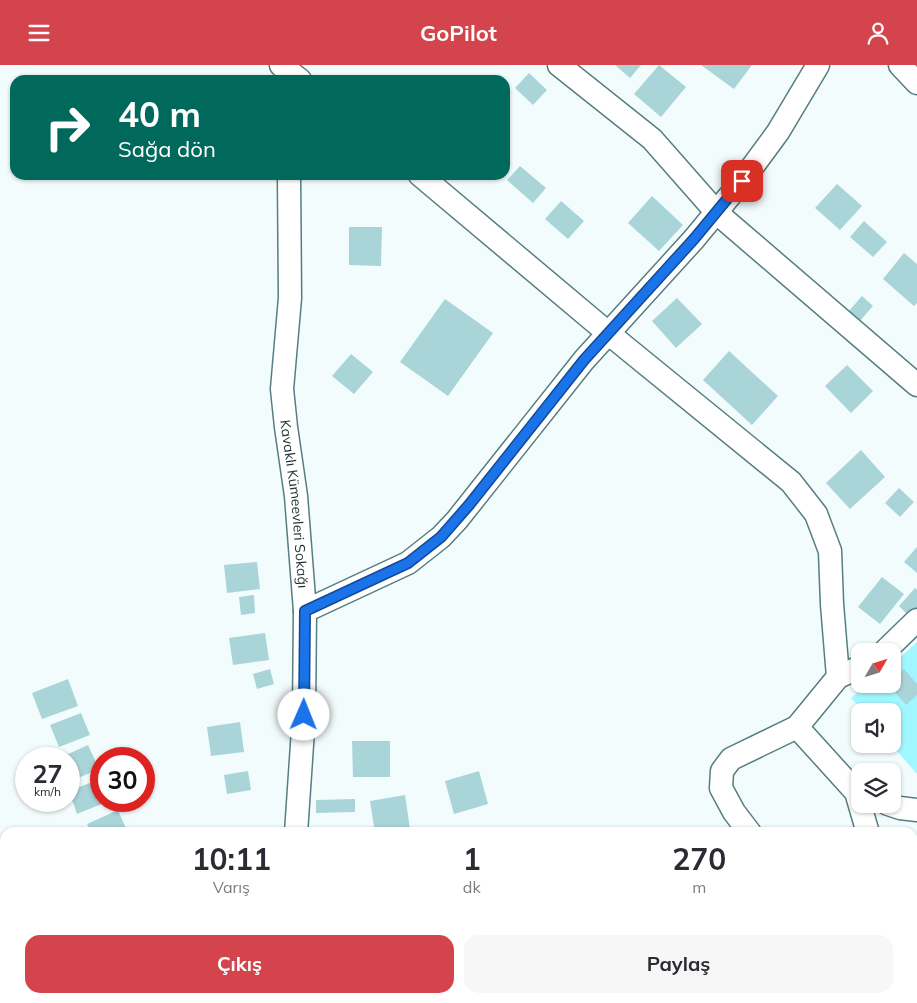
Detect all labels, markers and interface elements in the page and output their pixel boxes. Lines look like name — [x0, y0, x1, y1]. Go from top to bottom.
icon: menu — [25, 19, 53, 47]
text: GoPilot — [420, 19, 497, 47]
icon: person — [864, 19, 892, 47]
text: 40 m — [118, 92, 201, 136]
icon: right — [35, 95, 100, 160]
text: Sağa dön — [118, 135, 216, 163]
pin — [721, 160, 763, 202]
icon: arrive — [728, 167, 756, 195]
street label: Kavaklı Kümeevleri Sokağı — [276, 419, 312, 589]
north arrow — [851, 643, 901, 693]
map controls — [851, 643, 901, 813]
position arrow — [277, 688, 329, 740]
button: sound — [851, 703, 901, 753]
speed limit sign: 30 — [90, 747, 155, 812]
text: 27 — [32, 758, 63, 789]
button: layers — [851, 763, 901, 813]
text: km/h — [34, 784, 61, 799]
text: 10:11 — [192, 840, 271, 878]
text: 1 — [463, 840, 481, 878]
text: 270 — [672, 840, 726, 878]
text: Varış — [213, 877, 250, 897]
text: dk — [463, 877, 481, 897]
text: m — [692, 877, 706, 897]
button: Çıkış — [25, 935, 454, 993]
button: Paylaş — [464, 935, 893, 993]

